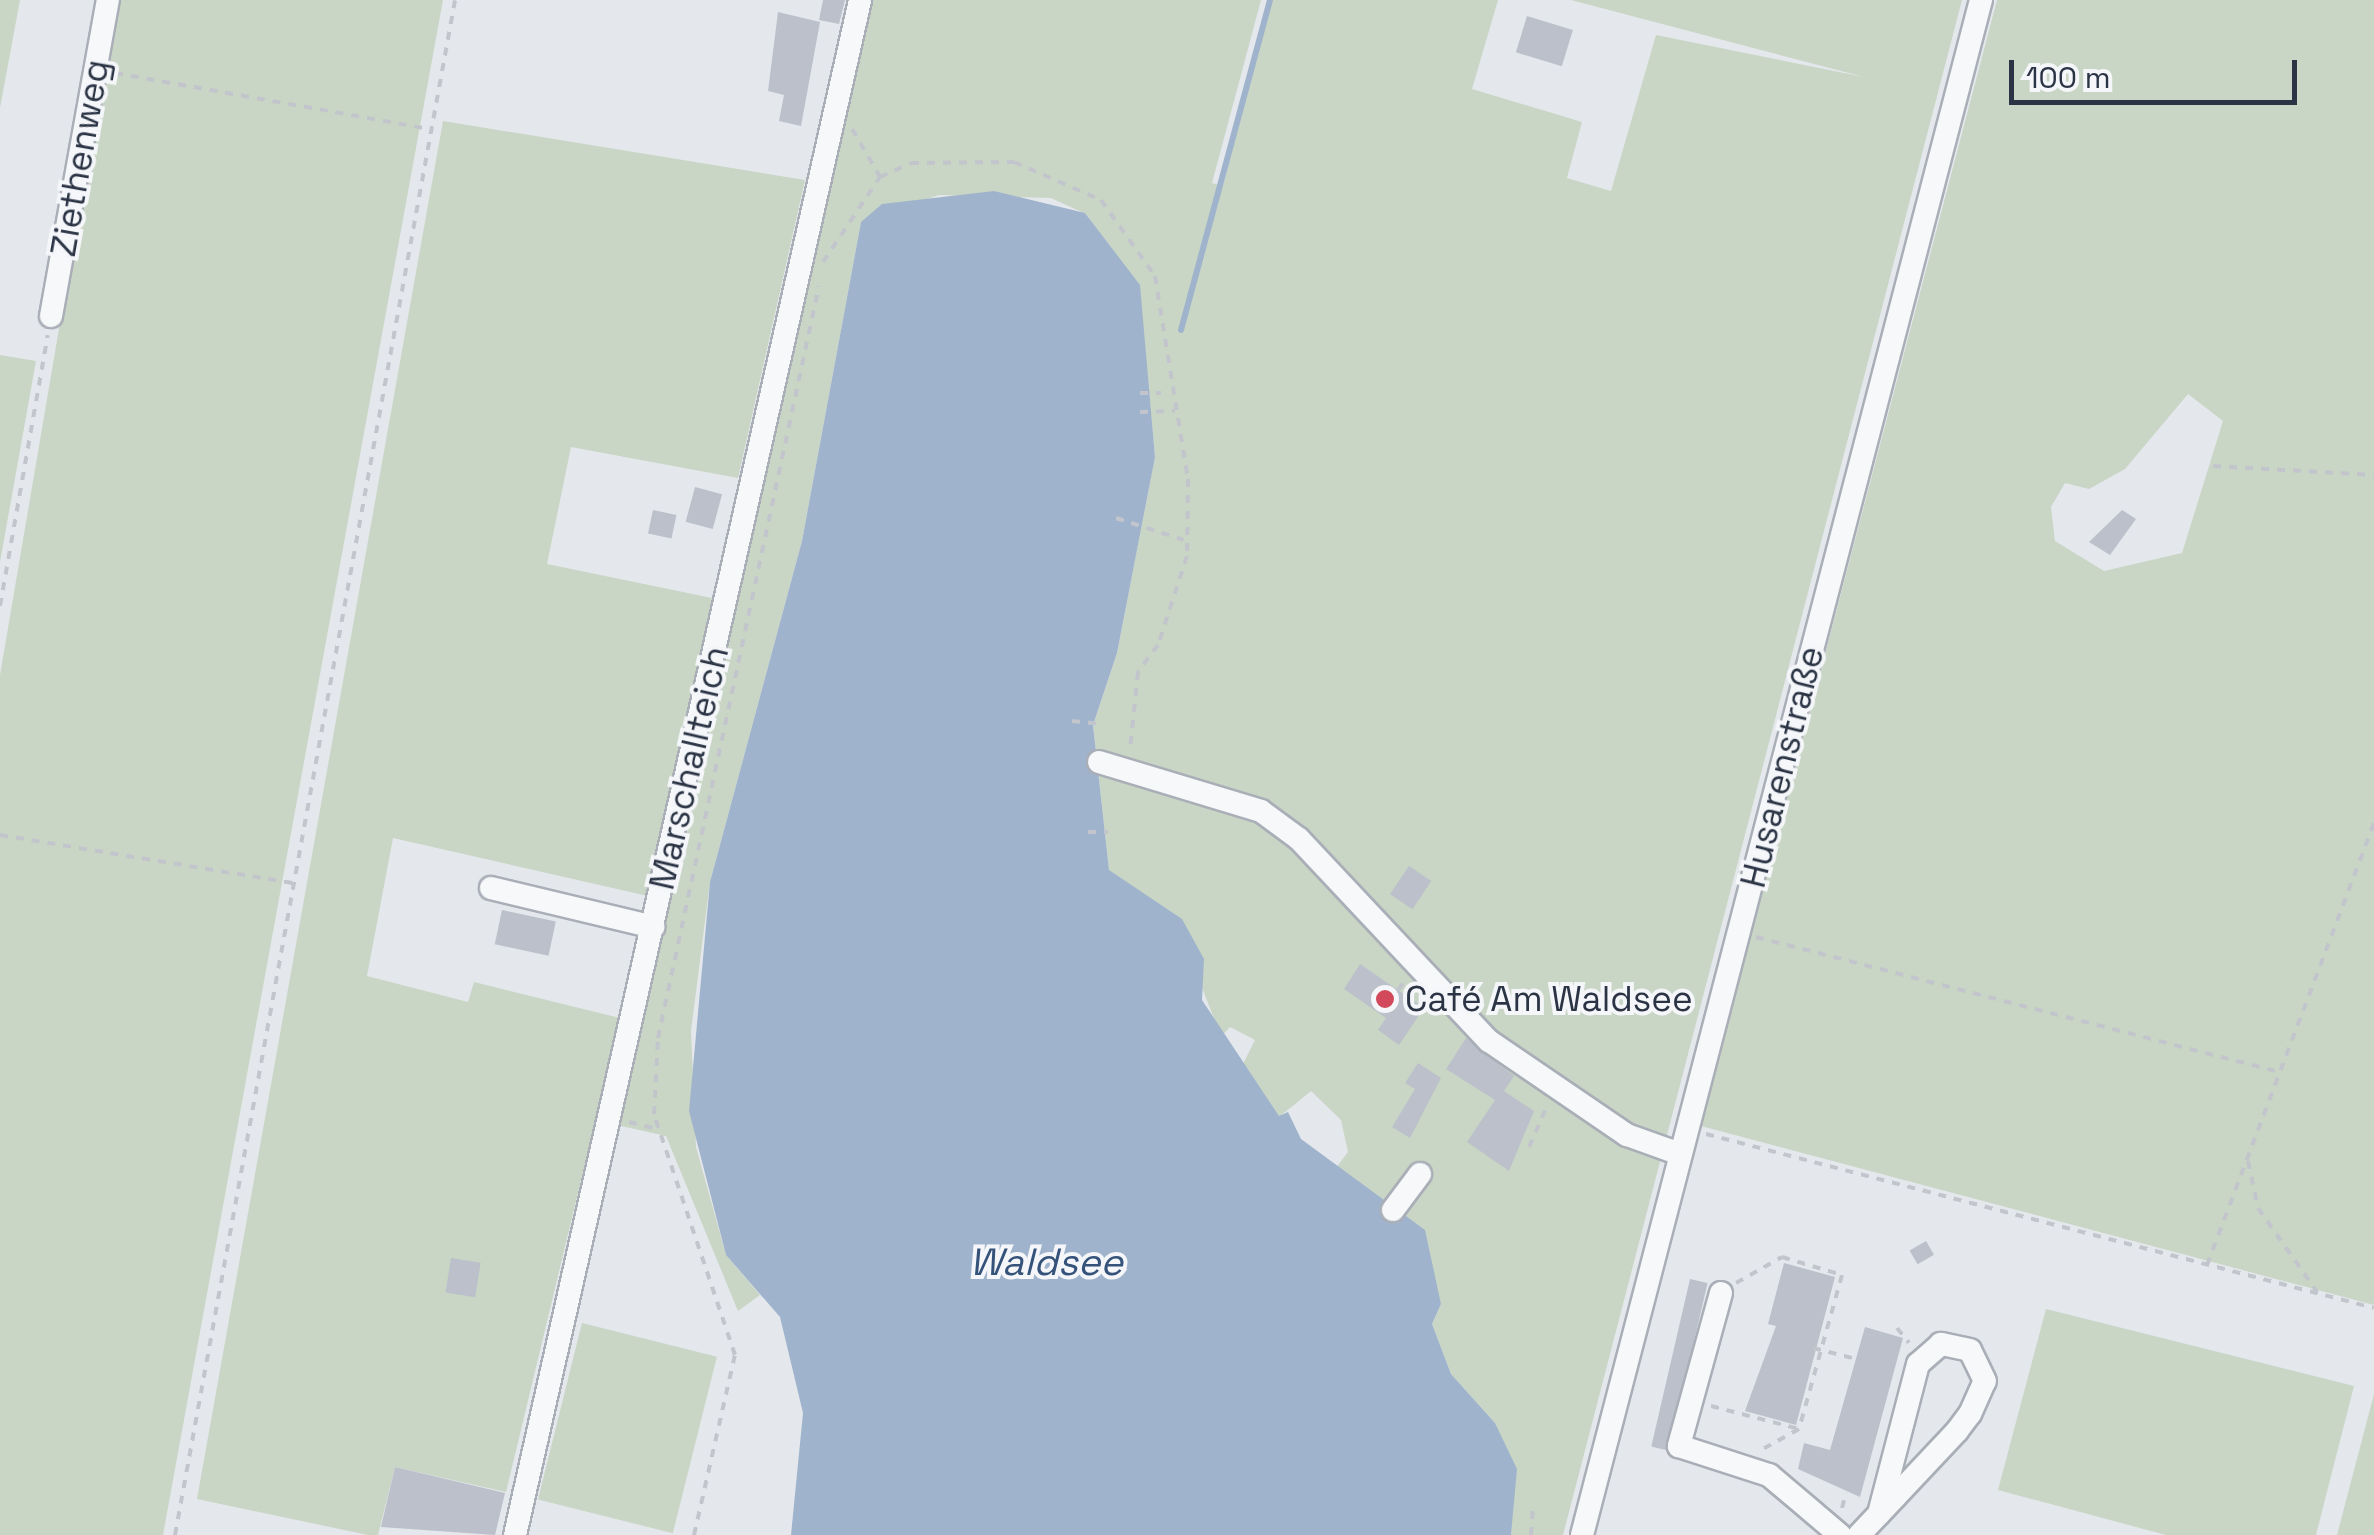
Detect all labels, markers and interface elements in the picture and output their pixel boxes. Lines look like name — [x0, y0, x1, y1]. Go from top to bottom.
scale bar — [2014, 40, 2302, 102]
street label: Ziethenweg — [42, 56, 118, 260]
text: 100 m — [2026, 58, 2111, 97]
street label: Marschallteich — [641, 642, 737, 894]
street label: Husarenstraße — [1732, 642, 1832, 892]
place label: Café Am Waldsee — [1405, 978, 1693, 1020]
marker: Café Am Waldsee — [1374, 988, 1396, 1010]
water label: Waldsee — [969, 1240, 1123, 1286]

